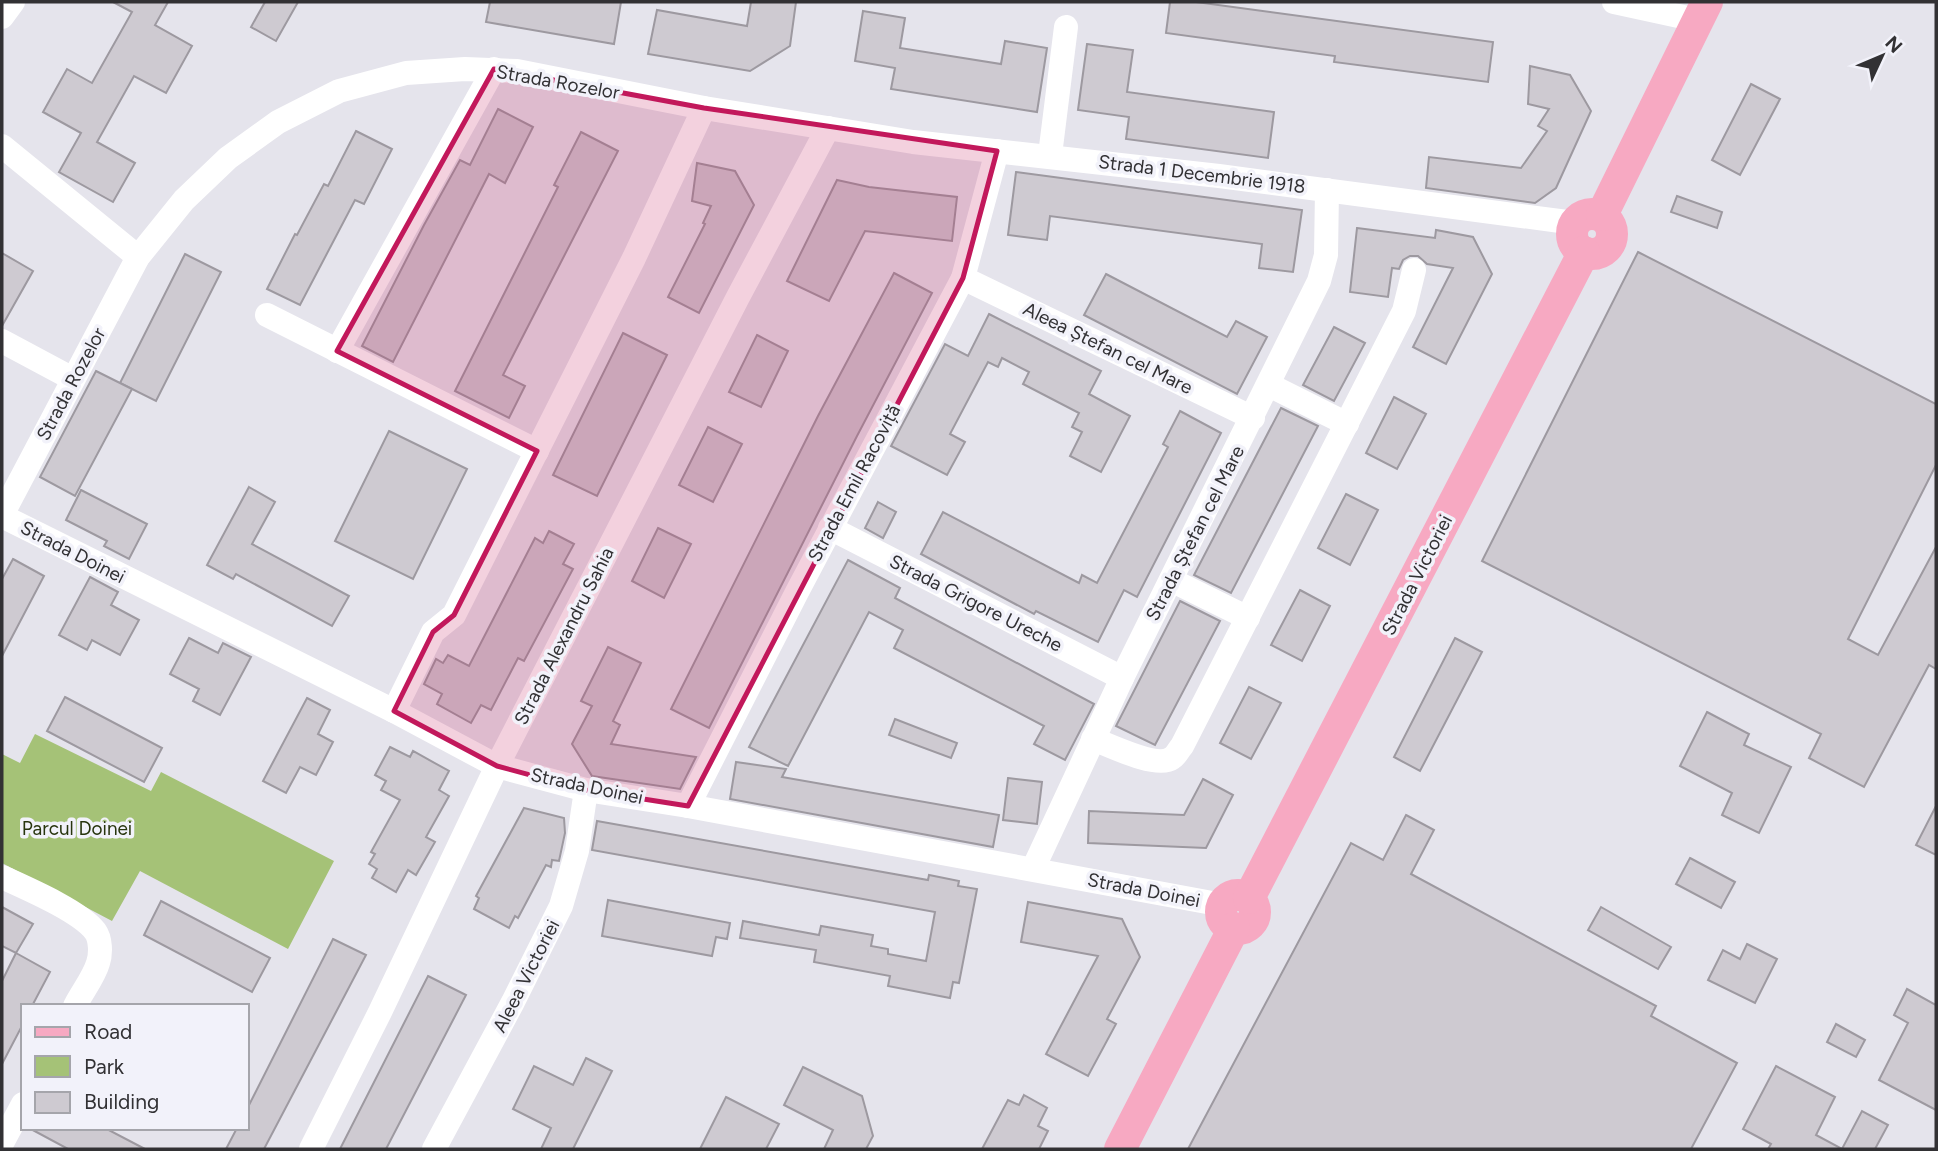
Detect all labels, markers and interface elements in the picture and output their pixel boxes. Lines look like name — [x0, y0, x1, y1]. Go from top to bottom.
north arrow — [1847, 21, 1917, 91]
text: N — [1880, 31, 1907, 58]
street label: Strada Rozelor — [495, 60, 622, 104]
street label: Strada 1 Decembrie 1918 — [1097, 150, 1307, 198]
street label: Aleea Ștefan cel Mare — [1020, 297, 1196, 399]
street label: Strada Rozelor — [32, 323, 111, 444]
street label: Strada Emil Racoviță — [803, 400, 905, 566]
street label: Strada Ștefan cel Mare — [1141, 441, 1249, 625]
street label: Strada Victoriei — [1377, 511, 1457, 639]
street label: Strada Doinei — [17, 516, 129, 588]
street label: Strada Alexandru Sahia — [509, 543, 619, 729]
street label: Strada Grigore Ureche — [886, 549, 1066, 657]
street label: Strada Doinei — [529, 763, 645, 809]
park label: Parcul Doinei — [22, 817, 132, 840]
street label: Strada Doinei — [1086, 868, 1202, 912]
street label: Aleea Victoriei — [488, 916, 564, 1036]
legend — [21, 1004, 248, 1130]
text: Road — [84, 1019, 132, 1044]
text: Park — [84, 1054, 125, 1079]
text: Building — [84, 1089, 159, 1114]

